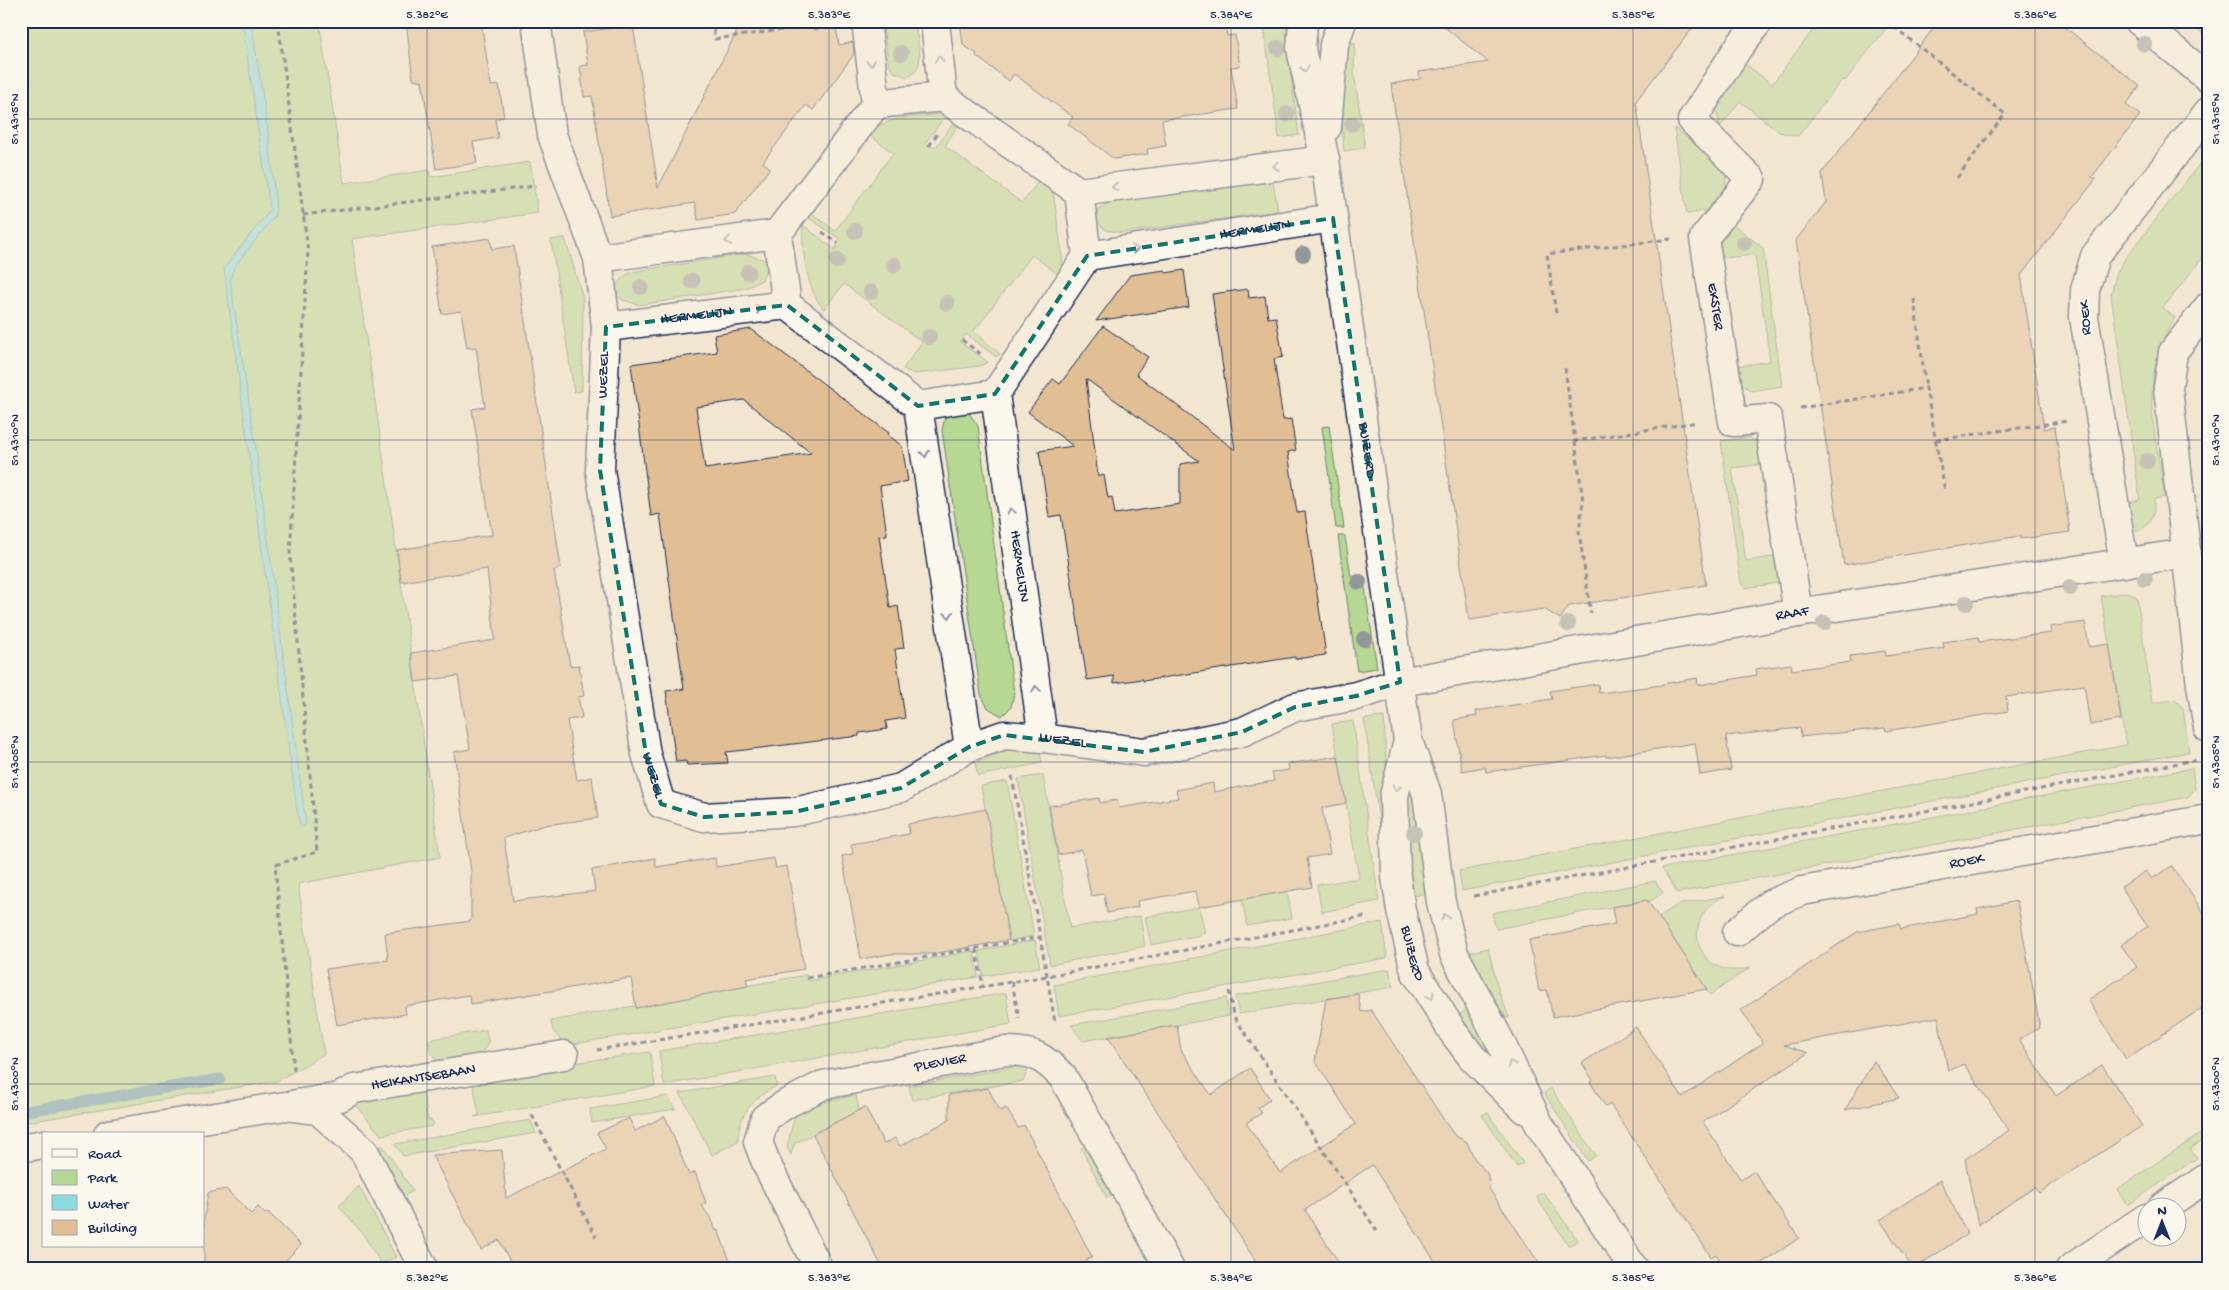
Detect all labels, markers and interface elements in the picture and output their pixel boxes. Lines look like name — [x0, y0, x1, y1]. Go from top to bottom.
text: 5.382°E — [406, 9, 448, 23]
text: 5.383°E — [808, 9, 851, 23]
text: 5.384°E — [1210, 9, 1252, 23]
text: 5.385°E — [1612, 9, 1655, 23]
text: 5.386°E — [2014, 9, 2056, 23]
one-way arrow — [934, 55, 945, 63]
one-way arrow — [865, 59, 876, 67]
one-way arrow — [1300, 65, 1310, 74]
text: 51.4315°N — [9, 93, 23, 145]
text: 51.4315°N — [2210, 93, 2224, 145]
one-way arrow — [1272, 161, 1281, 171]
one-way arrow — [1111, 181, 1119, 192]
street label: HERMELIJN — [1218, 216, 1292, 244]
one-way arrow — [724, 235, 732, 246]
one-way arrow — [1131, 244, 1140, 254]
street label: EKSTER — [1702, 282, 1728, 333]
street label: ROEK — [2076, 299, 2096, 336]
street label: HERMELIJN — [659, 303, 734, 329]
one-way arrow — [755, 304, 763, 315]
street label: WEZEL — [594, 351, 614, 399]
text: 51.4310°N — [9, 414, 23, 466]
text: 51.4310°N — [2210, 414, 2224, 466]
street label: BUIZERD — [1353, 420, 1379, 480]
one-way arrow — [920, 449, 930, 458]
one-way arrow — [1006, 507, 1017, 515]
street label: HERMELIJN — [1005, 529, 1033, 604]
street label: RAAF — [1774, 602, 1811, 626]
one-way arrow — [944, 610, 954, 619]
one-way arrow — [1031, 685, 1042, 693]
street label: WEZEL — [1038, 729, 1088, 753]
text: 51.4305°N — [9, 735, 23, 789]
text: 51.4305°N — [2210, 735, 2224, 789]
street label: WEZEL — [637, 750, 668, 801]
one-way arrow — [1391, 784, 1402, 793]
street label: ROEK — [1948, 850, 1987, 874]
one-way arrow — [1440, 913, 1450, 921]
street label: BUIZERD — [1396, 923, 1428, 985]
one-way arrow — [1424, 991, 1434, 1000]
street label: PLEVIER — [912, 1049, 969, 1077]
text: 51.4300°N — [9, 1057, 23, 1111]
text: 51.4300°N — [2210, 1057, 2224, 1111]
street label: HEIKANTSEBAAN — [370, 1060, 477, 1095]
one-way arrow — [1506, 1060, 1517, 1069]
legend — [42, 1132, 205, 1248]
text: Road — [88, 1146, 122, 1164]
text: Park — [87, 1170, 118, 1188]
text: Water — [88, 1196, 130, 1214]
north arrow — [2136, 1198, 2186, 1248]
text: N — [2157, 1203, 2167, 1220]
text: Building — [87, 1220, 137, 1238]
text: 5.382°E — [406, 1272, 448, 1286]
text: 5.383°E — [808, 1272, 851, 1286]
text: 5.384°E — [1210, 1272, 1252, 1286]
text: 5.385°E — [1612, 1272, 1655, 1286]
text: 5.386°E — [2014, 1272, 2056, 1286]

